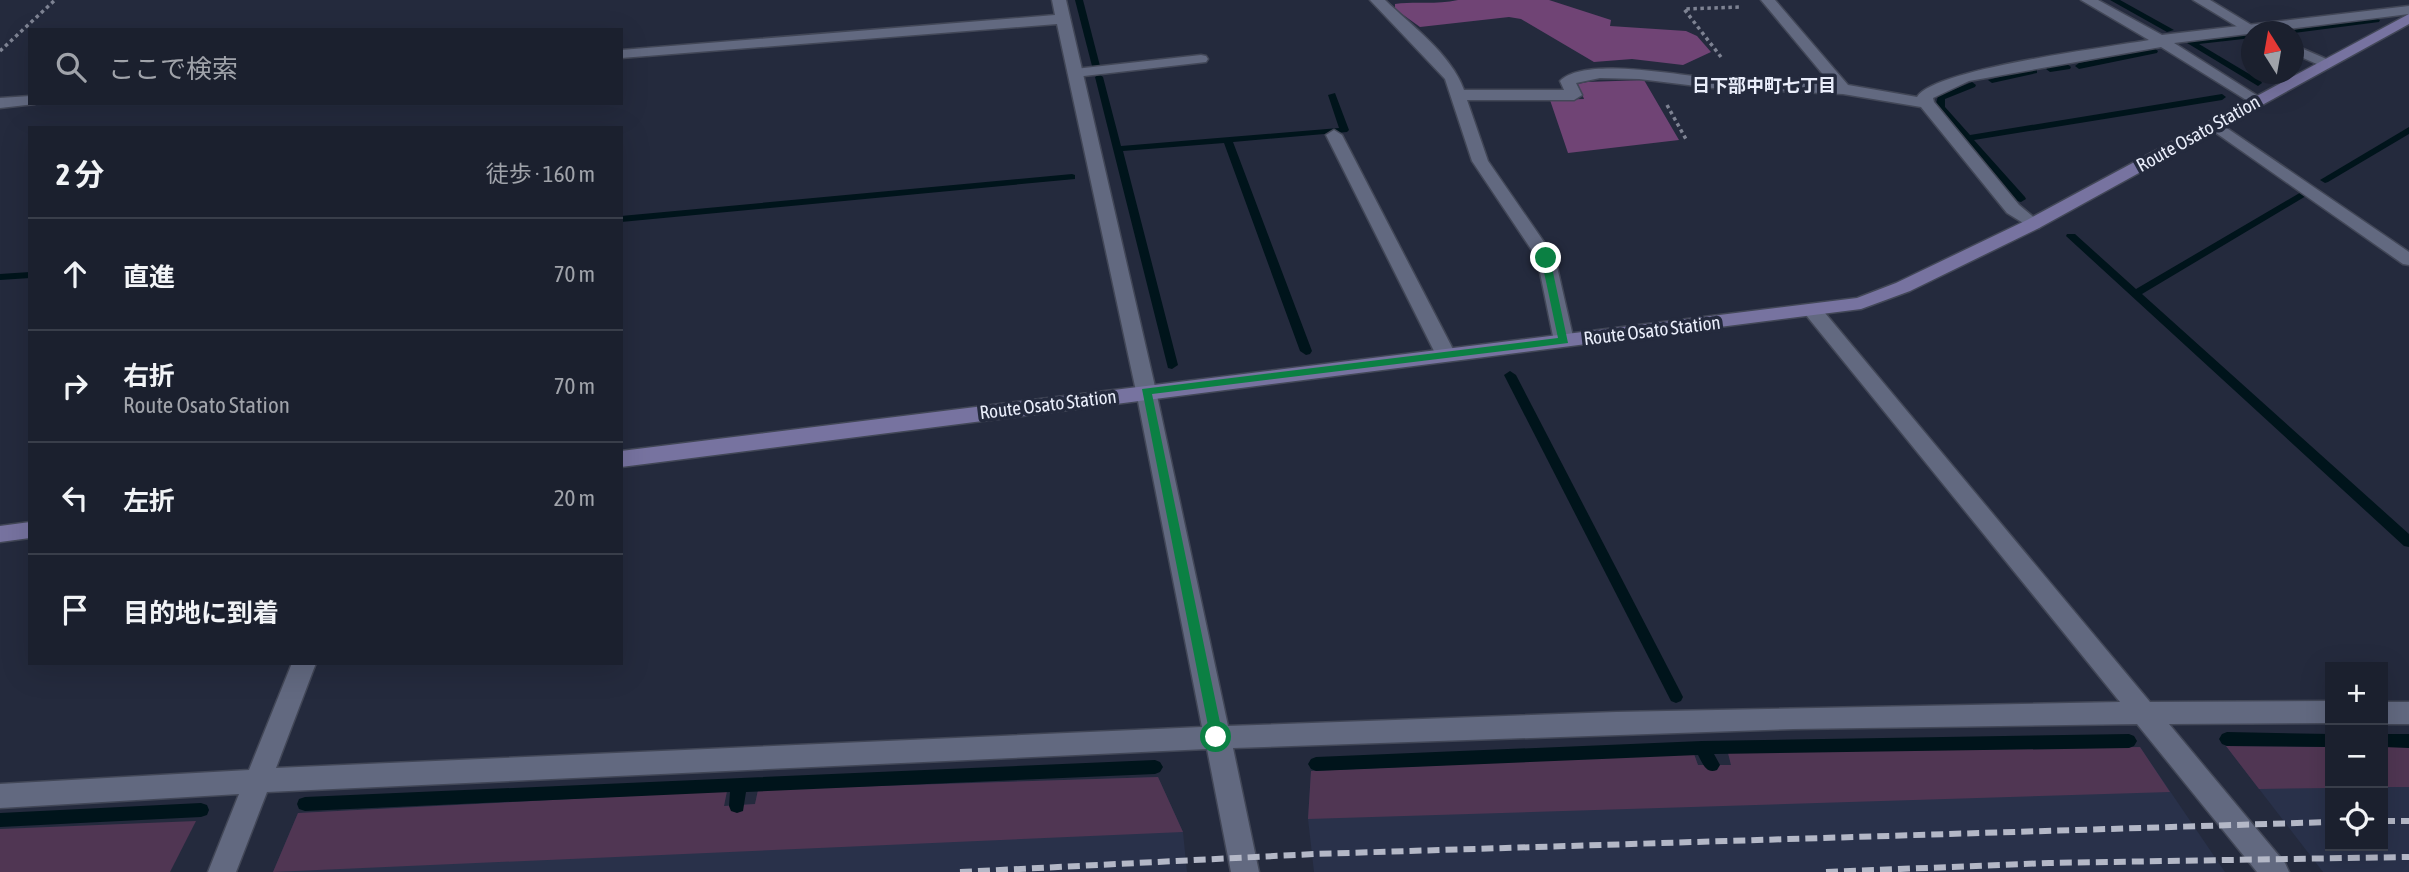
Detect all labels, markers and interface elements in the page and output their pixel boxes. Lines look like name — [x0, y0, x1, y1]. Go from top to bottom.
north arrow — [2241, 21, 2304, 84]
search box — [28, 28, 623, 105]
icon: search — [52, 48, 90, 86]
text: ここで検索 — [108, 54, 238, 84]
district label: 日下部中町七丁目 — [1692, 75, 1836, 96]
street label: Route Osato Station — [2132, 90, 2264, 176]
text: 2 分 — [56, 157, 104, 191]
text: 徒歩 · 160 m — [486, 161, 595, 187]
route end — [1530, 242, 1561, 273]
icon: ahead — [56, 255, 94, 293]
text: 70 m — [554, 261, 595, 287]
text: 直進 — [123, 262, 175, 292]
street label: Route Osato Station — [1582, 311, 1722, 349]
text: 右折 — [123, 361, 175, 391]
icon: right — [56, 367, 94, 405]
text: 70 m — [554, 373, 595, 399]
street label: Route Osato Station — [978, 385, 1118, 423]
text: Route Osato Station — [123, 392, 290, 418]
icon: left — [56, 479, 94, 517]
text: 20 m — [554, 485, 595, 511]
text: 左折 — [123, 486, 175, 516]
icon: arrive — [56, 591, 94, 629]
text: 目的地に到着 — [123, 598, 279, 628]
map controls — [2325, 662, 2388, 851]
button: + — [2325, 662, 2388, 725]
route start — [1200, 721, 1231, 752]
button: − — [2325, 725, 2388, 788]
button: locate — [2325, 788, 2388, 851]

